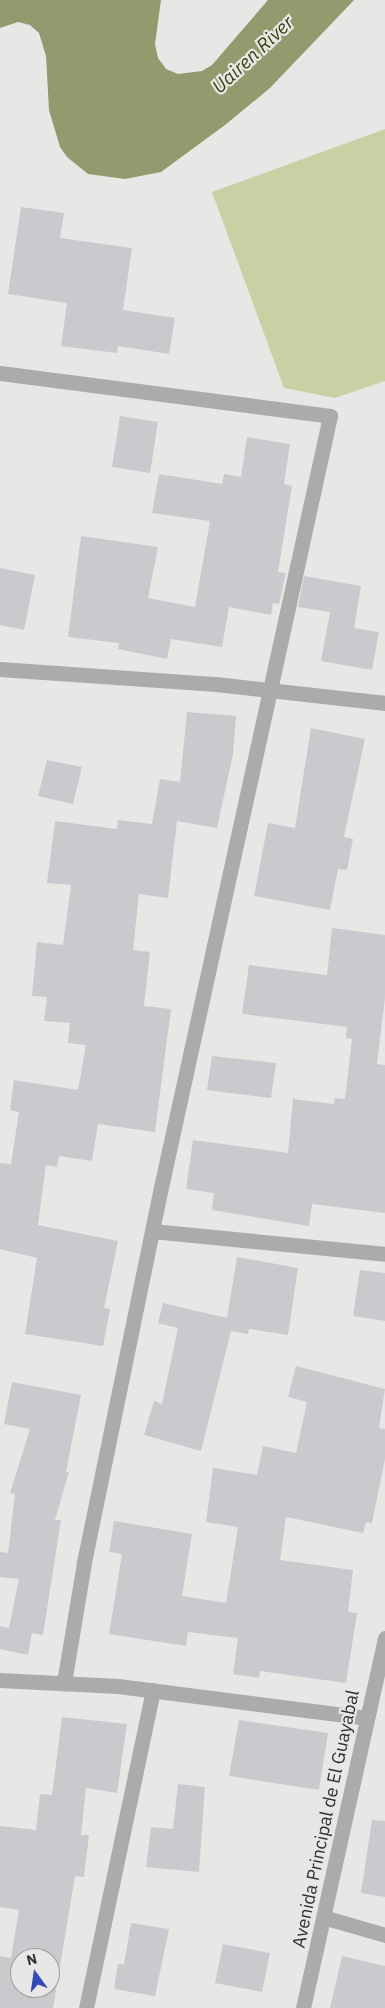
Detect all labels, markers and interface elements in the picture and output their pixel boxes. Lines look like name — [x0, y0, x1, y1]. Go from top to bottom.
water label: Uairen River — [208, 12, 298, 98]
street label: Avenida Principal de El Guayabal — [288, 1688, 364, 1950]
north arrow — [10, 1948, 60, 1998]
text: N — [25, 1949, 39, 1969]

